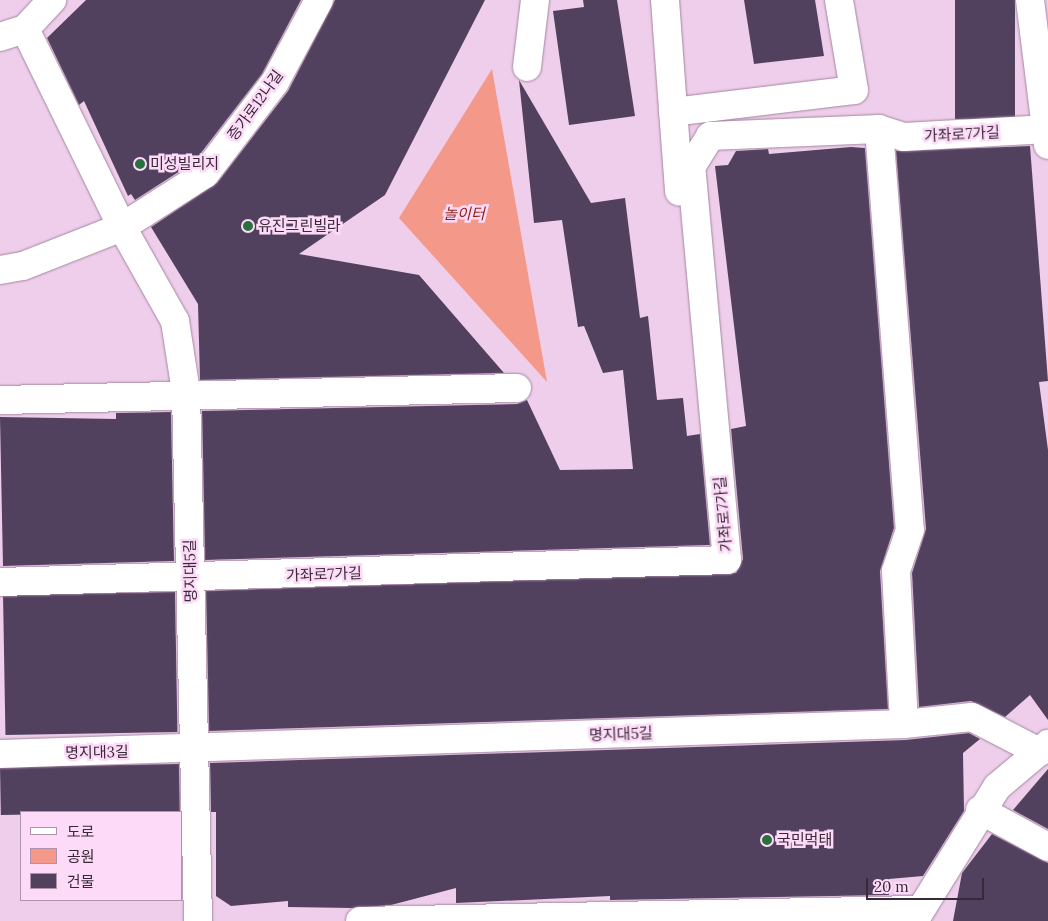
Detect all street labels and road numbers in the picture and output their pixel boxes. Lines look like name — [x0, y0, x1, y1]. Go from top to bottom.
street label: 증가로12나길 — [223, 66, 287, 144]
street label: 가좌로7가길 — [924, 123, 1000, 145]
street label: 가좌로7가길 — [711, 475, 735, 553]
street label: 명지대5길 — [180, 539, 200, 603]
street label: 가좌로7가길 — [286, 564, 362, 584]
street label: 명지대5길 — [589, 724, 653, 744]
street label: 명지대3길 — [65, 742, 129, 762]

